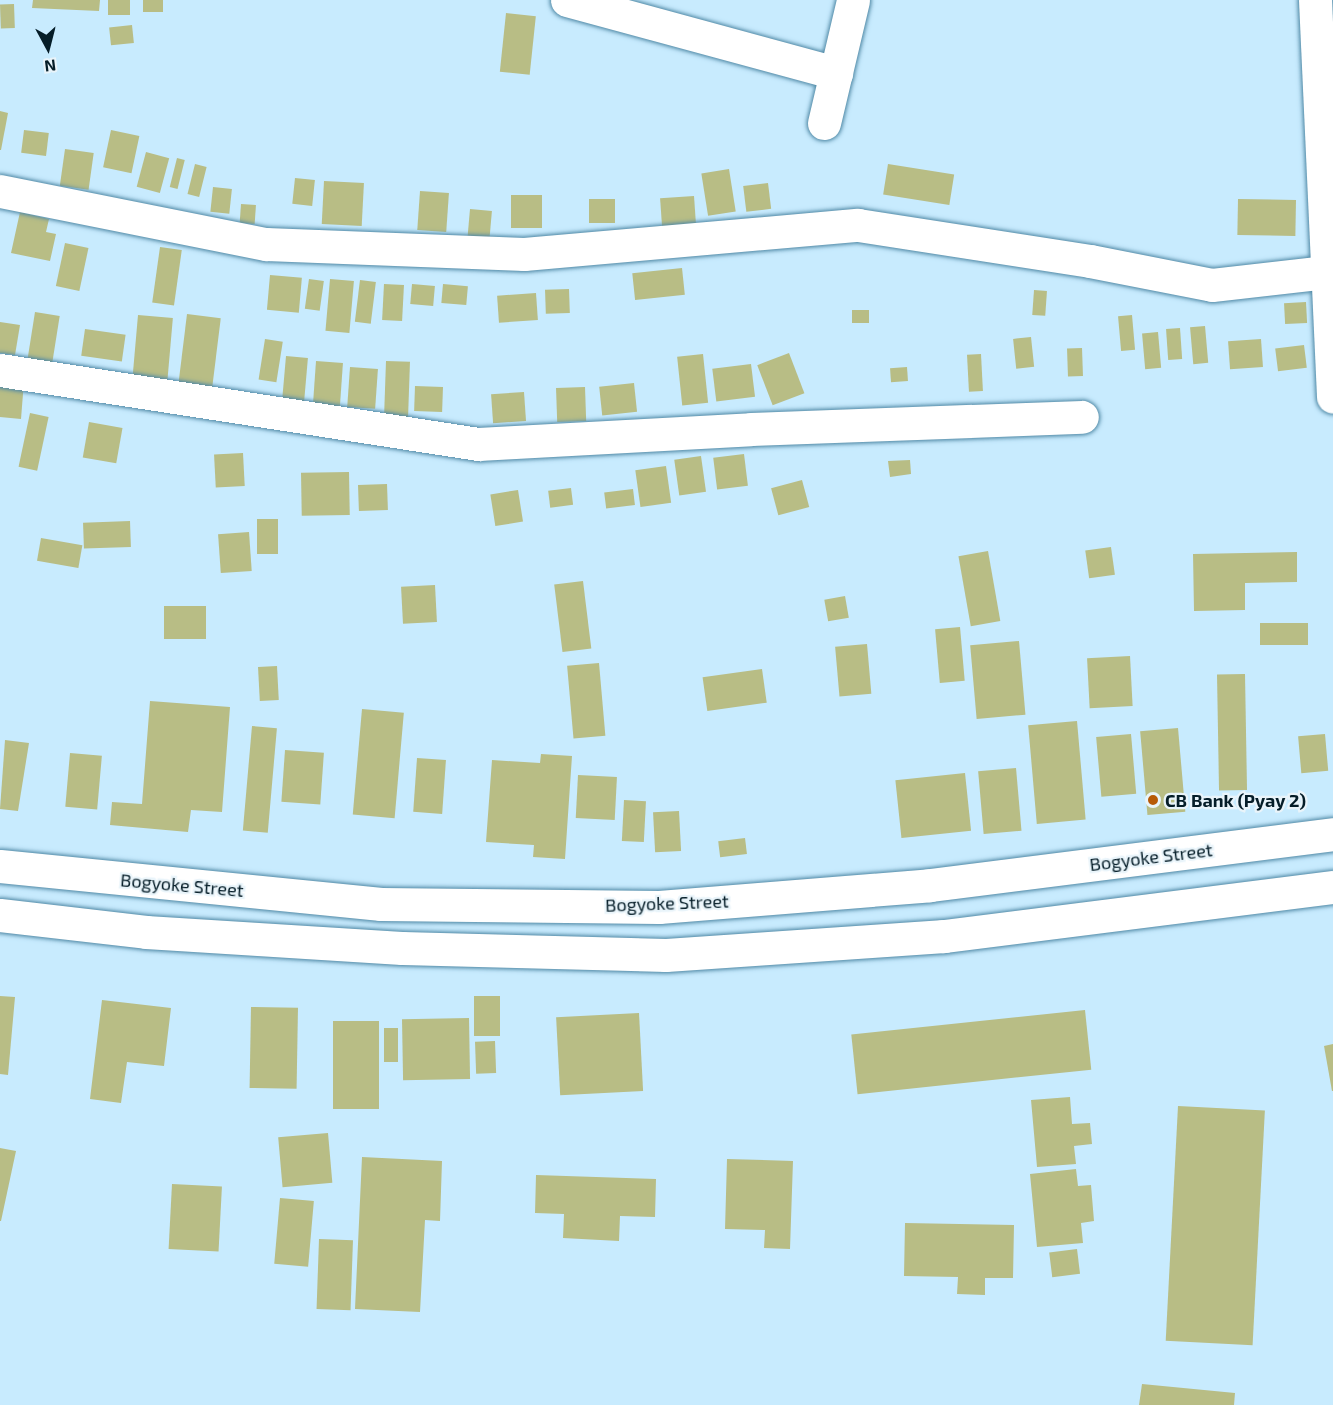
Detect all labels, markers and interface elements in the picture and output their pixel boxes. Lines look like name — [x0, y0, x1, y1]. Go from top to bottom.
north arrow — [18, 18, 78, 78]
text: N — [43, 56, 57, 76]
place label: CB Bank (Pyay 2) — [1165, 789, 1306, 811]
marker: CB Bank (Pyay 2) — [1146, 793, 1160, 807]
street label: Bogyoke Street — [1088, 839, 1214, 875]
street label: Bogyoke Street — [119, 869, 245, 901]
street label: Bogyoke Street — [605, 890, 729, 916]

